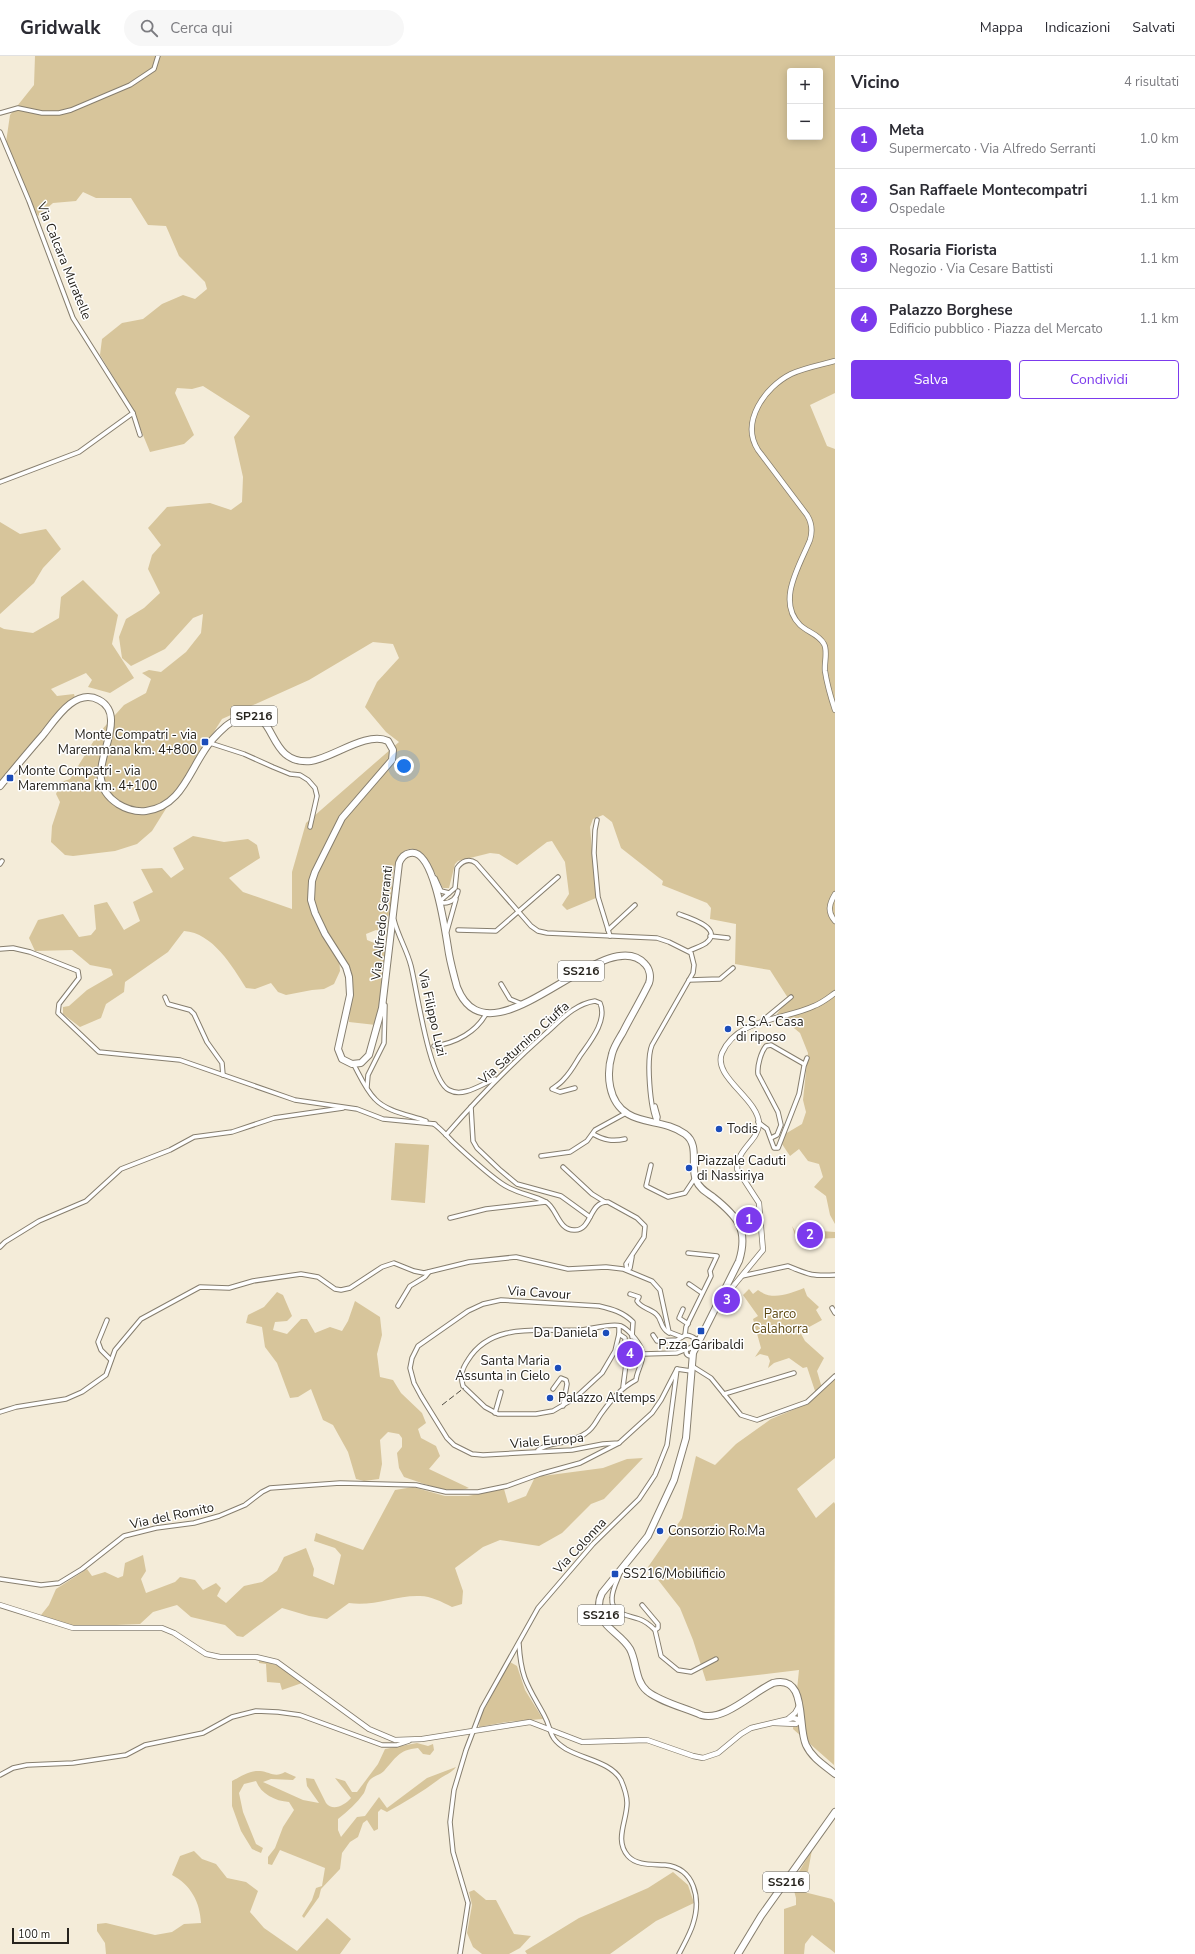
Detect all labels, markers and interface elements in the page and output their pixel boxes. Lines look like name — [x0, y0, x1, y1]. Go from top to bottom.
search box — [124, 10, 404, 46]
text: Gridwalk — [20, 15, 100, 41]
icon: search — [138, 17, 160, 39]
text: Cerca qui — [170, 18, 233, 38]
text: Mappa — [980, 18, 1023, 37]
text: Indicazioni — [1045, 18, 1110, 37]
text: Salvati — [1132, 18, 1175, 37]
map controls — [787, 68, 823, 140]
button: + — [787, 68, 823, 104]
text: Vicino — [851, 71, 900, 94]
text: 4 risultati — [1124, 73, 1179, 91]
button: − — [787, 104, 823, 140]
text: Meta — [889, 120, 924, 140]
text: 1 — [860, 130, 868, 148]
text: 1.0 km — [1139, 130, 1179, 148]
text: Supermercato · Via Alfredo Serranti — [889, 140, 1096, 158]
text: San Raffaele Montecompatri — [889, 180, 1087, 200]
text: 2 — [860, 190, 868, 208]
text: 1.1 km — [1139, 190, 1179, 208]
street label: Via Calcara Muratelle — [32, 199, 96, 322]
text: Ospedale — [889, 200, 945, 218]
text: Rosaria Fiorista — [889, 240, 997, 260]
text: 3 — [860, 250, 868, 268]
text: 1.1 km — [1139, 250, 1179, 268]
text: Negozio · Via Cesare Battisti — [889, 260, 1053, 278]
text: Palazzo Borghese — [889, 300, 1013, 320]
text: 4 — [860, 310, 868, 328]
text: 1.1 km — [1139, 310, 1179, 328]
text: Edificio pubblico · Piazza del Mercato — [889, 320, 1103, 338]
button: Salva — [851, 360, 1011, 399]
button: Condividi — [1019, 360, 1179, 399]
road number: SP216 — [231, 706, 277, 726]
place label: Monte Compatri - via Maremmana km. 4+800 — [58, 726, 197, 759]
marker: Monte Compatri - via Maremmana km. 4+800 — [200, 737, 210, 747]
your location — [394, 756, 414, 776]
place label: Monte Compatri - via Maremmana km. 4+100 — [18, 762, 157, 795]
marker: Monte Compatri - via Maremmana km. 4+100 — [5, 773, 15, 783]
street label: Via Alfredo Serranti — [367, 865, 397, 982]
road number: SS216 — [558, 961, 604, 981]
street label: Via Filippo Luzi — [413, 967, 451, 1058]
street label: Via Saturnino Ciuffa — [474, 997, 573, 1089]
place label: R.S.A. Casa di riposo — [736, 1013, 804, 1046]
marker: R.S.A. Casa di riposo — [723, 1024, 733, 1034]
place label: Todis — [727, 1120, 758, 1138]
marker: Todis — [714, 1124, 724, 1134]
place label: Piazzale Caduti di Nassiriya — [697, 1152, 786, 1185]
marker: Piazzale Caduti di Nassiriya — [684, 1163, 694, 1173]
pin: 1 — [736, 1205, 762, 1235]
pin: 2 — [797, 1220, 823, 1250]
street label: Via Cavour — [506, 1282, 572, 1304]
pin: 3 — [714, 1285, 740, 1315]
park label: Parco Calahorra — [752, 1305, 808, 1338]
place label: Da Daniela — [534, 1324, 598, 1342]
marker: P.zza Garibaldi — [696, 1326, 706, 1336]
marker: Da Daniela — [601, 1328, 611, 1338]
place label: P.zza Garibaldi — [658, 1336, 744, 1354]
pin: 4 — [617, 1339, 643, 1369]
place label: Santa Maria Assunta in Cielo — [455, 1352, 550, 1385]
marker: Santa Maria Assunta in Cielo — [553, 1363, 563, 1373]
place label: Palazzo Altemps — [558, 1389, 656, 1407]
marker: Palazzo Altemps — [545, 1393, 555, 1403]
street label: Viale Europa — [508, 1429, 585, 1453]
street label: Via del Romito — [127, 1498, 216, 1534]
street label: Via Colonna — [549, 1514, 611, 1579]
place label: Consorzio Ro.Ma — [668, 1522, 765, 1540]
marker: Consorzio Ro.Ma — [655, 1526, 665, 1536]
place label: SS216/Mobilificio — [623, 1565, 725, 1583]
marker: SS216/Mobilificio — [610, 1569, 620, 1579]
road number: SS216 — [578, 1605, 624, 1625]
road number: SS216 — [763, 1872, 809, 1892]
scale bar — [12, 1926, 69, 1945]
text: 100 m — [18, 1927, 50, 1942]

